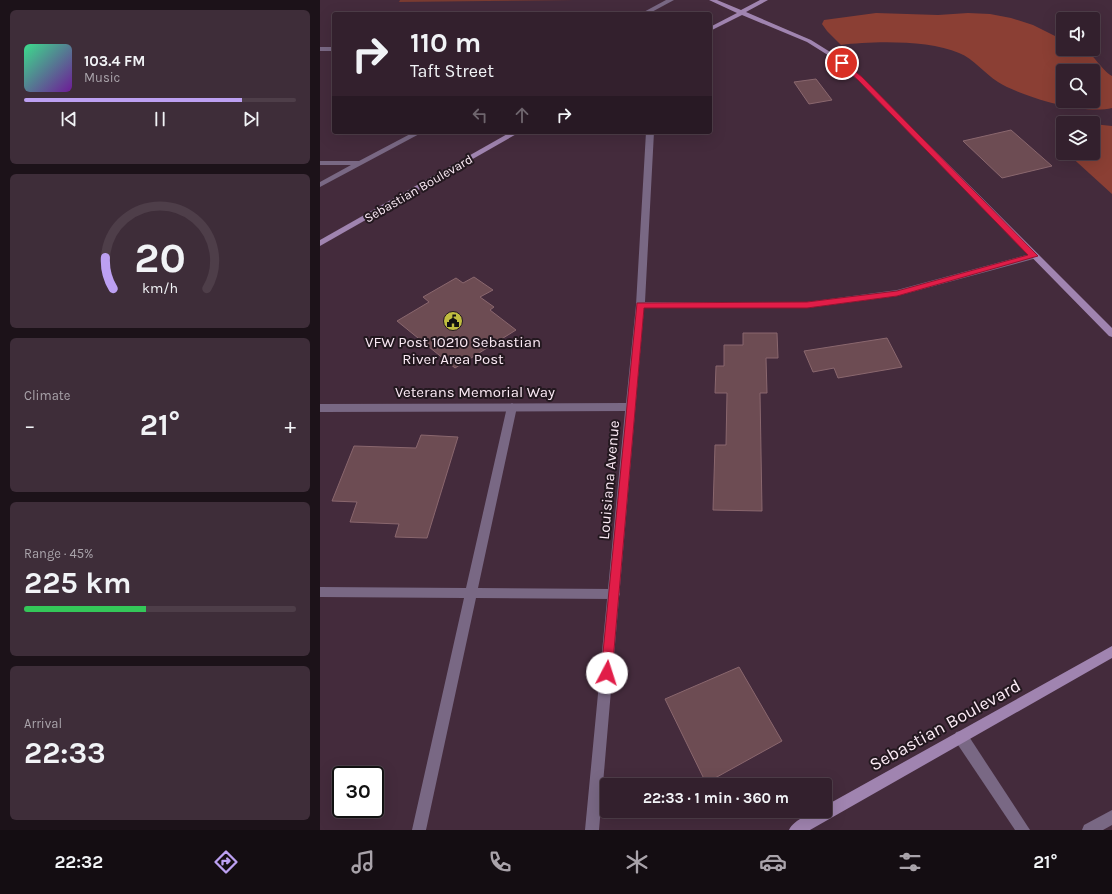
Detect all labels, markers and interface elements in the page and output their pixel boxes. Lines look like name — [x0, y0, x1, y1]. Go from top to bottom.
map controls — [1056, 12, 1100, 160]
button: sound — [1056, 12, 1100, 56]
text: 110 m — [410, 26, 481, 59]
icon: right — [344, 28, 396, 80]
pin — [825, 46, 859, 80]
text: 103.4 FM — [84, 52, 145, 70]
icon: arrive — [831, 52, 853, 74]
text: Taft Street — [410, 60, 494, 82]
button: search — [1056, 64, 1100, 108]
text: Music — [84, 70, 120, 85]
icon: left — [469, 104, 491, 126]
icon: ahead — [511, 104, 533, 126]
icon: right — [553, 104, 575, 126]
icon: previous — [58, 108, 80, 130]
icon: pause — [149, 108, 171, 130]
icon: next — [240, 108, 262, 130]
button: layers — [1056, 116, 1100, 160]
street label: Sebastian Boulevard — [361, 151, 475, 226]
text: 20 — [134, 234, 186, 282]
text: km/h — [142, 280, 178, 297]
public building icon: VFW Post 10210 Sebastian River Area Post — [442, 310, 464, 332]
place label: VFW Post 10210 Sebastian River Area Post — [365, 333, 541, 368]
street label: Veterans Memorial Way — [395, 383, 555, 401]
text: Climate — [24, 388, 70, 403]
text: 21° — [140, 407, 180, 443]
text: − — [24, 413, 36, 439]
text: + — [284, 413, 296, 439]
street label: Louisiana Avenue — [595, 420, 623, 540]
text: Range · 45% — [24, 546, 94, 561]
text: 225 km — [24, 565, 132, 601]
position arrow — [586, 652, 628, 694]
street label: Sebastian Boulevard — [865, 674, 1025, 776]
text: Arrival — [24, 716, 62, 731]
text: 22:33 — [24, 735, 106, 771]
speed limit sign: 30 — [332, 766, 384, 818]
text: 22:33 · 1 min · 360 m — [643, 789, 789, 807]
icon: directions — [212, 848, 240, 876]
icon: music — [349, 848, 377, 876]
icon: phone — [486, 848, 514, 876]
icon: climate — [623, 848, 651, 876]
icon: car — [759, 848, 787, 876]
icon: filters — [896, 848, 924, 876]
text: 22:32 — [54, 851, 103, 873]
text: 21° — [1033, 851, 1057, 873]

